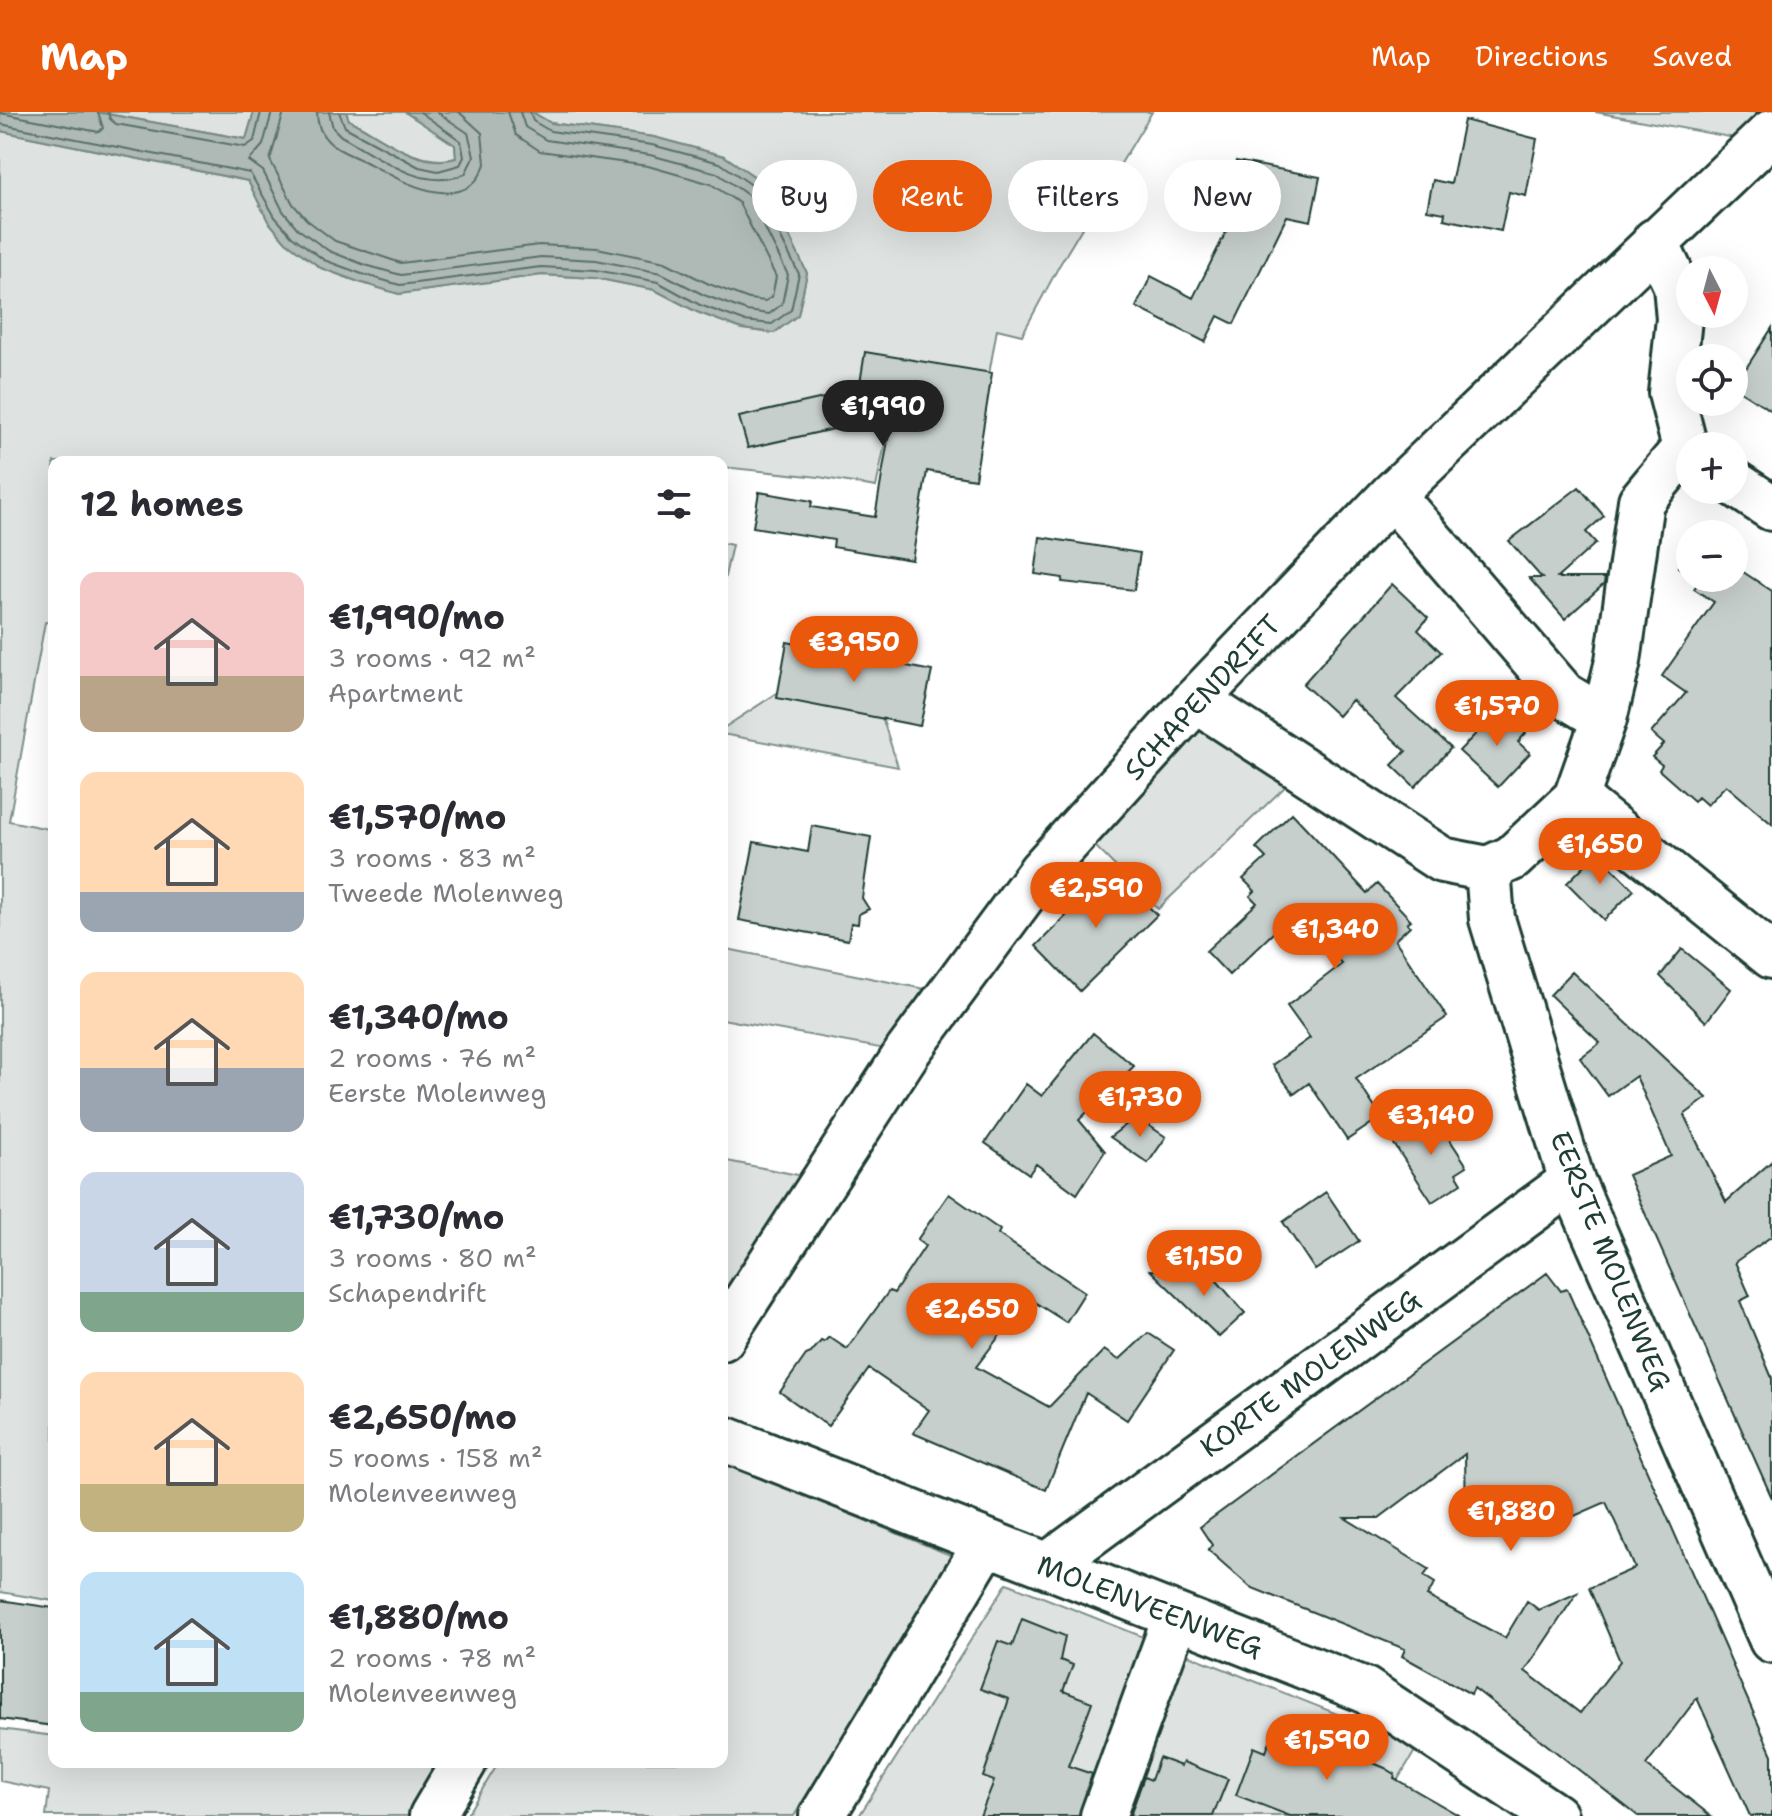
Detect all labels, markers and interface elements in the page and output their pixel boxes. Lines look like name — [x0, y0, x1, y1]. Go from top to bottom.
text: Map — [40, 31, 128, 82]
text: Map — [1371, 37, 1431, 75]
text: Directions — [1475, 37, 1609, 75]
text: Saved — [1653, 37, 1732, 75]
chip: Buy — [752, 160, 857, 232]
chip: Rent — [873, 160, 992, 232]
chip: Filters — [1008, 160, 1148, 232]
chip: New — [1164, 160, 1281, 232]
north arrow — [1676, 256, 1748, 328]
map controls — [1676, 256, 1748, 592]
button: locate — [1676, 344, 1748, 416]
pin: €1,990 — [818, 380, 948, 448]
text: €1,990 — [840, 388, 926, 423]
button: + — [1676, 432, 1748, 504]
text: 12 homes — [80, 481, 244, 527]
icon: filters — [652, 482, 696, 526]
button: − — [1676, 520, 1748, 592]
text: €1,990/mo — [328, 594, 505, 640]
icon: home — [144, 604, 240, 700]
street label: SCHAPENDRIFT — [1115, 606, 1289, 788]
pin: €3,950 — [789, 616, 919, 684]
text: €3,950 — [808, 624, 900, 659]
text: 3 rooms · 92 m² — [328, 640, 536, 675]
text: Apartment — [328, 675, 464, 710]
pin: €1,570 — [1432, 680, 1562, 748]
text: €1,570 — [1453, 688, 1541, 723]
text: €1,570/mo — [328, 794, 507, 840]
icon: home — [144, 804, 240, 900]
pin: €1,650 — [1535, 818, 1665, 886]
text: €1,650 — [1557, 826, 1643, 861]
text: 3 rooms · 83 m² — [328, 840, 536, 875]
pin: €2,590 — [1031, 862, 1161, 930]
text: €2,590 — [1048, 870, 1144, 905]
text: Tweede Molenweg — [328, 875, 563, 910]
pin: €1,340 — [1270, 903, 1400, 971]
text: €1,340 — [1291, 911, 1379, 946]
text: €1,340/mo — [328, 994, 509, 1040]
icon: home — [144, 1004, 240, 1100]
text: 2 rooms · 76 m² — [328, 1040, 536, 1075]
pin: €1,730 — [1075, 1071, 1205, 1139]
text: Eerste Molenweg — [328, 1075, 546, 1110]
text: €1,730 — [1097, 1079, 1183, 1114]
pin: €3,140 — [1366, 1089, 1496, 1157]
text: €3,140 — [1387, 1097, 1475, 1132]
street label: EERSTE MOLENWEG — [1542, 1126, 1680, 1396]
text: €1,730/mo — [328, 1194, 505, 1240]
icon: home — [144, 1204, 240, 1300]
pin: €1,150 — [1139, 1230, 1269, 1298]
text: €1,150 — [1165, 1238, 1243, 1273]
text: 3 rooms · 80 m² — [328, 1240, 537, 1275]
text: Schapendrift — [328, 1275, 487, 1310]
street label: KORTE MOLENWEG — [1192, 1280, 1428, 1466]
pin: €2,650 — [907, 1283, 1037, 1351]
text: €2,650 — [924, 1291, 1020, 1326]
text: €2,650/mo — [328, 1394, 517, 1440]
icon: home — [144, 1404, 240, 1500]
text: 5 rooms · 158 m² — [328, 1440, 543, 1475]
text: Molenveenweg — [328, 1475, 517, 1510]
pin: €1,880 — [1446, 1485, 1576, 1553]
text: €1,880 — [1466, 1493, 1556, 1528]
street label: MOLENVEENWEG — [1032, 1545, 1268, 1667]
text: €1,880/mo — [328, 1594, 509, 1640]
icon: home — [144, 1604, 240, 1700]
text: 2 rooms · 78 m² — [328, 1640, 536, 1675]
text: Molenveenweg — [328, 1675, 517, 1710]
pin: €1,590 — [1262, 1714, 1392, 1782]
text: €1,590 — [1284, 1722, 1370, 1757]

